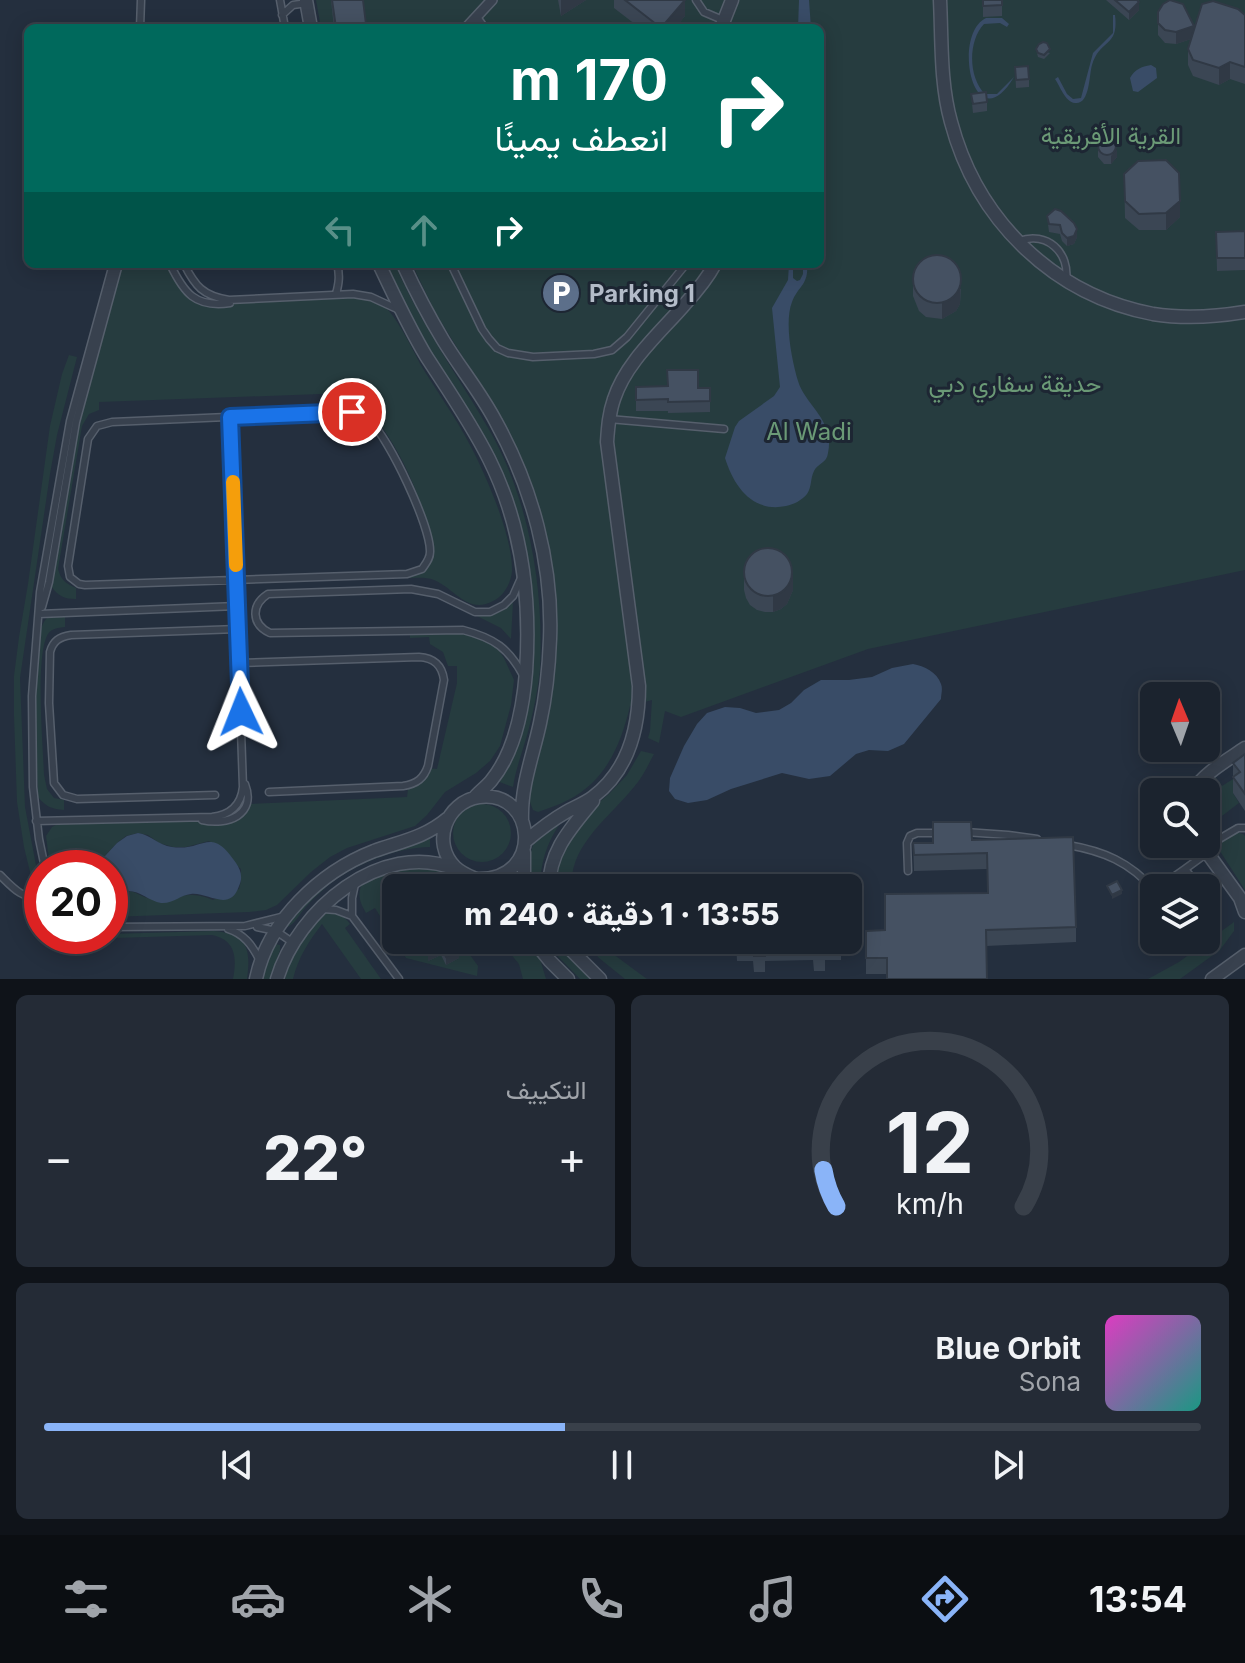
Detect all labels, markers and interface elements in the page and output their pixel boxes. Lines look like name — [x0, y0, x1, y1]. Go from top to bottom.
text: 170 m — [510, 46, 668, 114]
icon: right — [696, 56, 800, 160]
text: انعطف يمينًا — [494, 116, 668, 160]
park label: القرية الأفريقية — [1041, 121, 1181, 151]
icon: left — [318, 208, 362, 252]
icon: ahead — [402, 208, 446, 252]
icon: right — [486, 208, 530, 252]
parking icon: Parking 1 — [540, 272, 582, 314]
place label: Parking 1 — [589, 279, 695, 308]
park label: حديقة سفاري دبي — [929, 369, 1101, 403]
pin — [318, 378, 386, 446]
icon: arrive — [330, 390, 374, 434]
park label: Al Wadi — [766, 417, 852, 446]
position arrow — [199, 670, 283, 754]
north arrow — [1140, 682, 1220, 762]
map controls — [1140, 682, 1220, 954]
button: search — [1140, 778, 1220, 858]
speed limit sign: 20 — [24, 850, 128, 954]
button: layers — [1140, 874, 1220, 954]
text: 13:55 · 1 دقيقة · 240 m — [464, 896, 780, 932]
text: التكييف — [506, 1074, 587, 1105]
text: 12 — [886, 1092, 974, 1193]
text: 22° — [263, 1122, 367, 1194]
text: − — [44, 1131, 73, 1185]
text: + — [557, 1131, 587, 1185]
text: km/h — [896, 1186, 964, 1221]
text: Blue Orbit — [936, 1330, 1081, 1366]
text: Sona — [1019, 1366, 1081, 1397]
icon: previous — [215, 1443, 259, 1487]
icon: pause — [600, 1443, 644, 1487]
icon: next — [986, 1443, 1030, 1487]
icon: filters — [58, 1571, 114, 1627]
icon: car — [230, 1571, 286, 1627]
icon: climate — [402, 1571, 458, 1627]
icon: phone — [573, 1571, 629, 1627]
icon: music — [745, 1571, 801, 1627]
icon: directions — [917, 1571, 973, 1627]
text: 13:54 — [1089, 1577, 1187, 1621]

